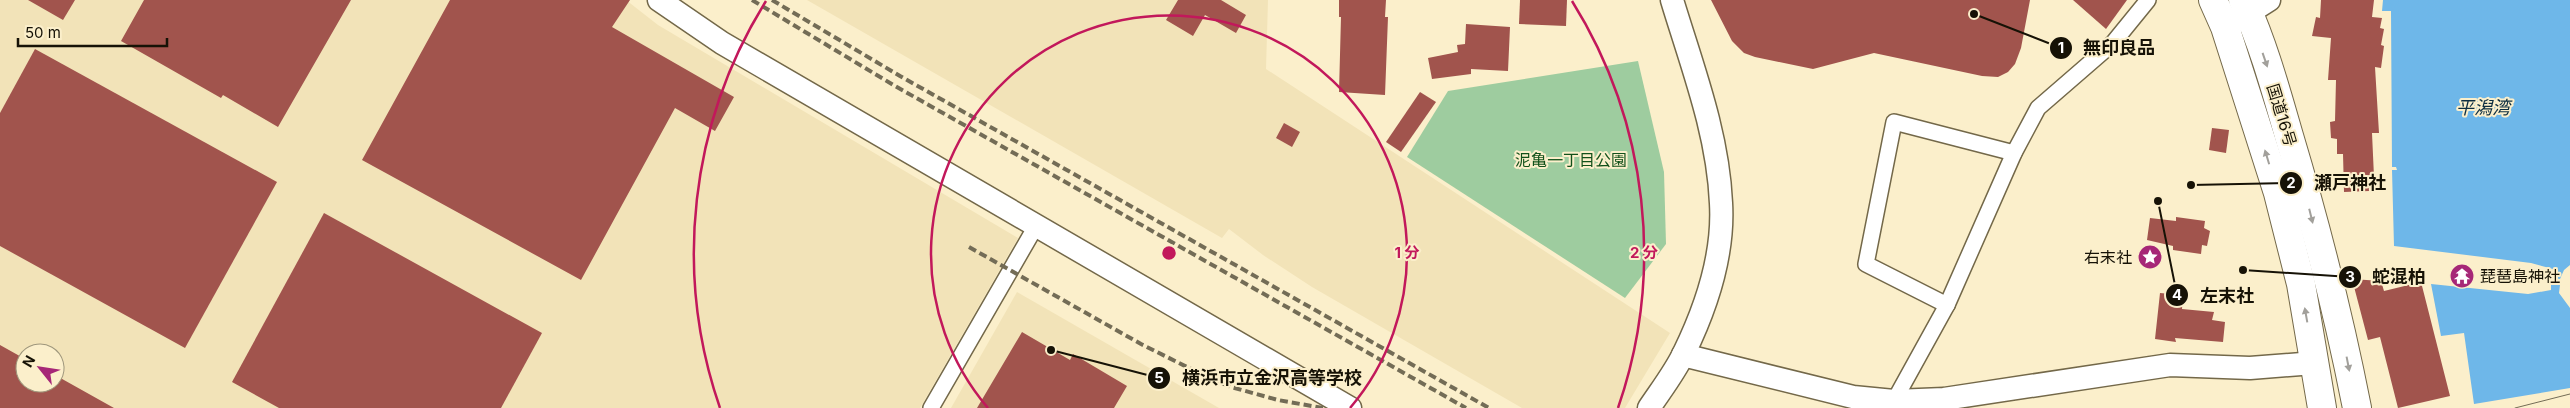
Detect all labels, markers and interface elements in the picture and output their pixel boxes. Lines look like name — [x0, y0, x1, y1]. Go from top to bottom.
scale bar — [18, 15, 166, 47]
text: 50 m — [25, 23, 61, 42]
callout: 無印良品 — [2048, 32, 2165, 65]
text: 無印良品 — [2083, 37, 2155, 58]
text: 1 — [2058, 38, 2064, 57]
one-way arrow — [2261, 53, 2269, 68]
street label: 国道16号 — [2263, 81, 2301, 149]
water label: 平潟湾 — [2456, 97, 2513, 118]
park label: 泥亀一丁目公園 — [1515, 150, 1627, 170]
one-way arrow — [2262, 150, 2270, 165]
callout: 瀬戸神社 — [2279, 167, 2396, 200]
text: 瀬戸神社 — [2314, 172, 2386, 193]
text: 2 — [2286, 173, 2296, 192]
one-way arrow — [2308, 208, 2316, 223]
text: 1 分 — [1394, 243, 1420, 262]
text: 2 分 — [1630, 243, 1658, 262]
centre of rings — [1160, 244, 1178, 262]
place icon: 右末社 — [2137, 244, 2163, 270]
place label: 右末社 — [2084, 247, 2132, 267]
callout: 蛇混柏 — [2337, 260, 2436, 293]
temple icon: 琵琶島神社 — [2449, 263, 2475, 289]
text: 蛇混柏 — [2372, 266, 2426, 287]
place label: 琵琶島神社 — [2480, 266, 2560, 286]
text: 3 — [2345, 267, 2355, 286]
callout: 左末社 — [2165, 279, 2264, 312]
text: 4 — [2172, 285, 2182, 304]
text: 左末社 — [2200, 285, 2254, 306]
one-way arrow — [2301, 307, 2309, 323]
north arrow — [15, 343, 65, 393]
text: N — [18, 352, 38, 370]
one-way arrow — [2344, 356, 2352, 371]
callout: 横浜市立金沢高等学校 — [1147, 362, 1372, 395]
text: 横浜市立金沢高等学校 — [1182, 367, 1362, 388]
text: 5 — [1154, 368, 1164, 387]

